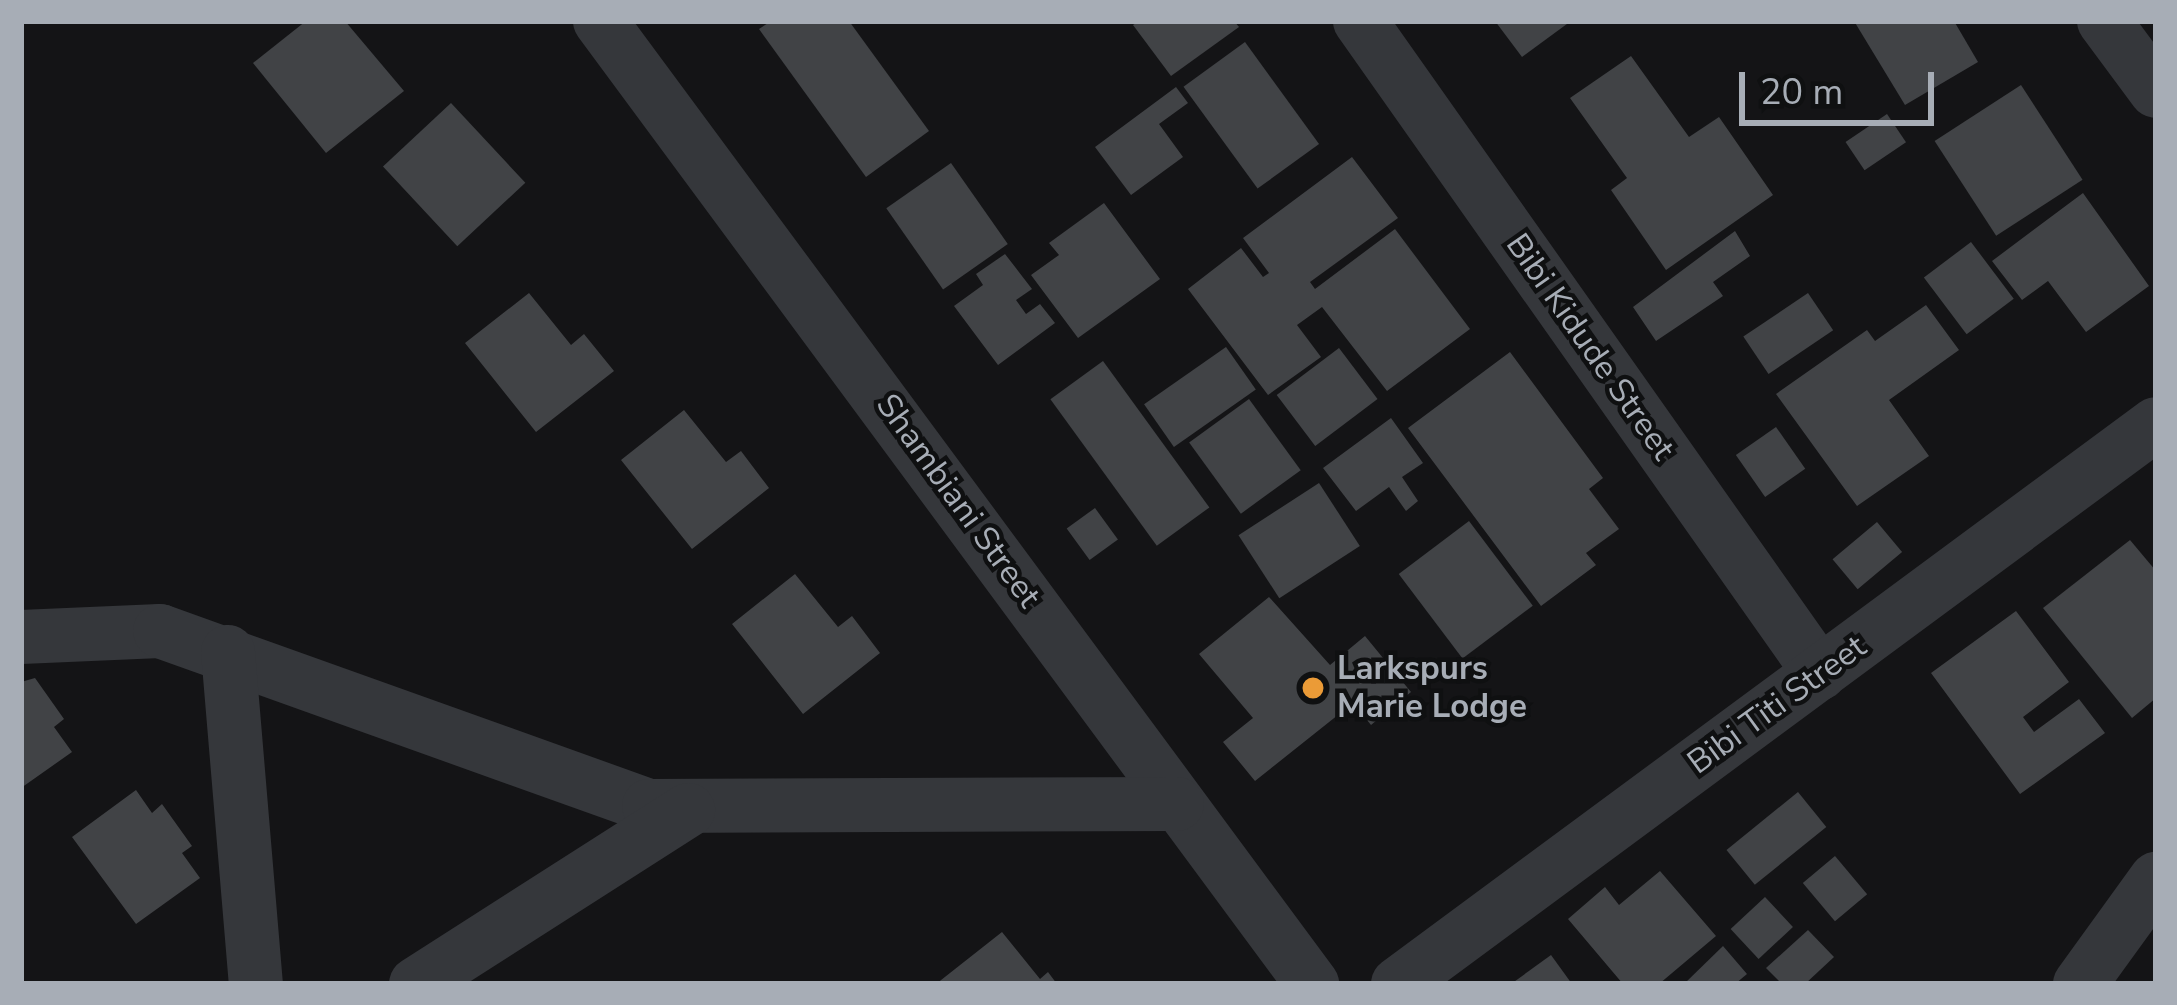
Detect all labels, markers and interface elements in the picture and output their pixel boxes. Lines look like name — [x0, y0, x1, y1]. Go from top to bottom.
scale bar — [1745, 48, 1940, 122]
text: 20 m — [1760, 68, 1843, 117]
street label: Bibi Kidude Street — [1497, 226, 1683, 468]
street label: Shambiani Street — [867, 387, 1049, 615]
street label: Bibi Titi Street — [1680, 627, 1874, 783]
place label: Larkspurs Marie Lodge — [1337, 649, 1527, 727]
marker: Larkspurs Marie Lodge — [1300, 675, 1326, 701]

